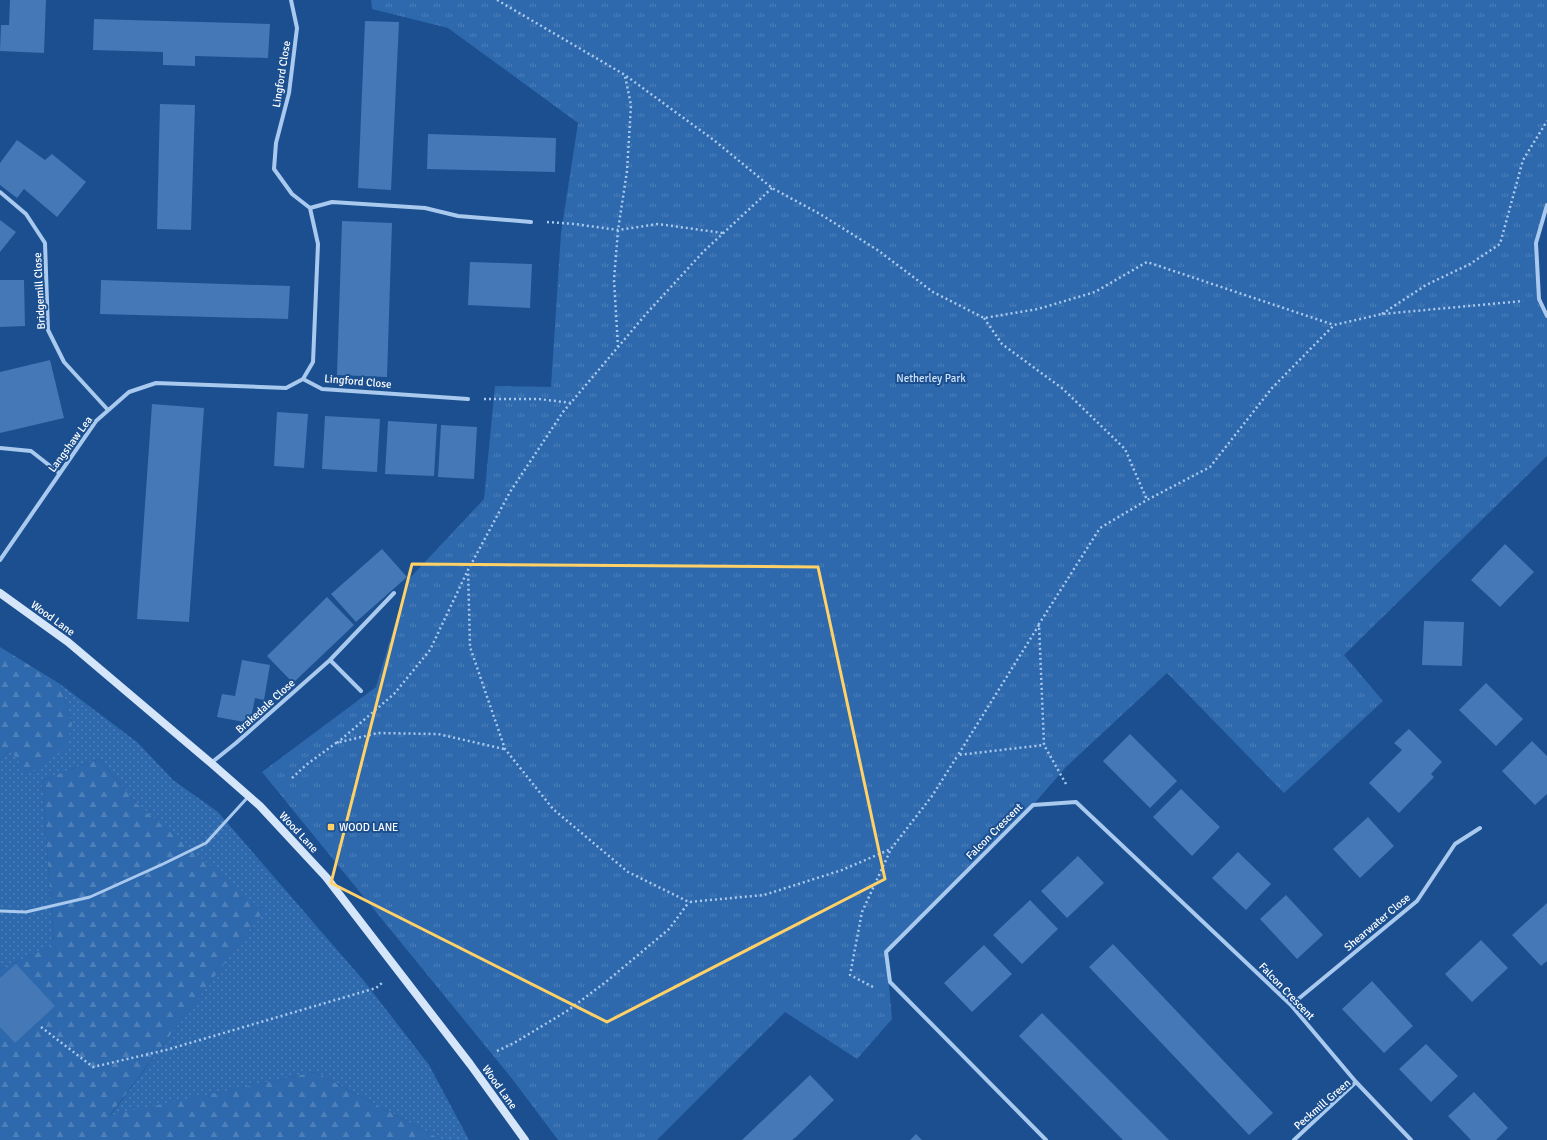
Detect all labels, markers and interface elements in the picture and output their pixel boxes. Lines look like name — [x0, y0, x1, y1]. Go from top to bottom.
street label: Lingford Close — [270, 40, 293, 108]
street label: Bridgemill Close — [31, 252, 48, 330]
street label: Lingford Close — [324, 372, 392, 391]
park label: Netherley Park — [896, 372, 966, 385]
street label: Langshaw Lea — [46, 413, 95, 475]
street label: Wood Lane — [28, 598, 77, 639]
street label: Brakedale Close — [233, 676, 298, 736]
street label: Falcon Crescent — [963, 800, 1025, 862]
street label: Wood Lane — [276, 809, 321, 856]
place label: WOOD LANE — [339, 821, 398, 834]
marker: WOOD LANE — [326, 822, 336, 832]
street label: Shearwater Close — [1342, 891, 1413, 954]
street label: Falcon Crescent — [1256, 960, 1317, 1023]
street label: Wood Lane — [479, 1063, 520, 1112]
street label: Peckmill Green — [1291, 1076, 1353, 1132]

